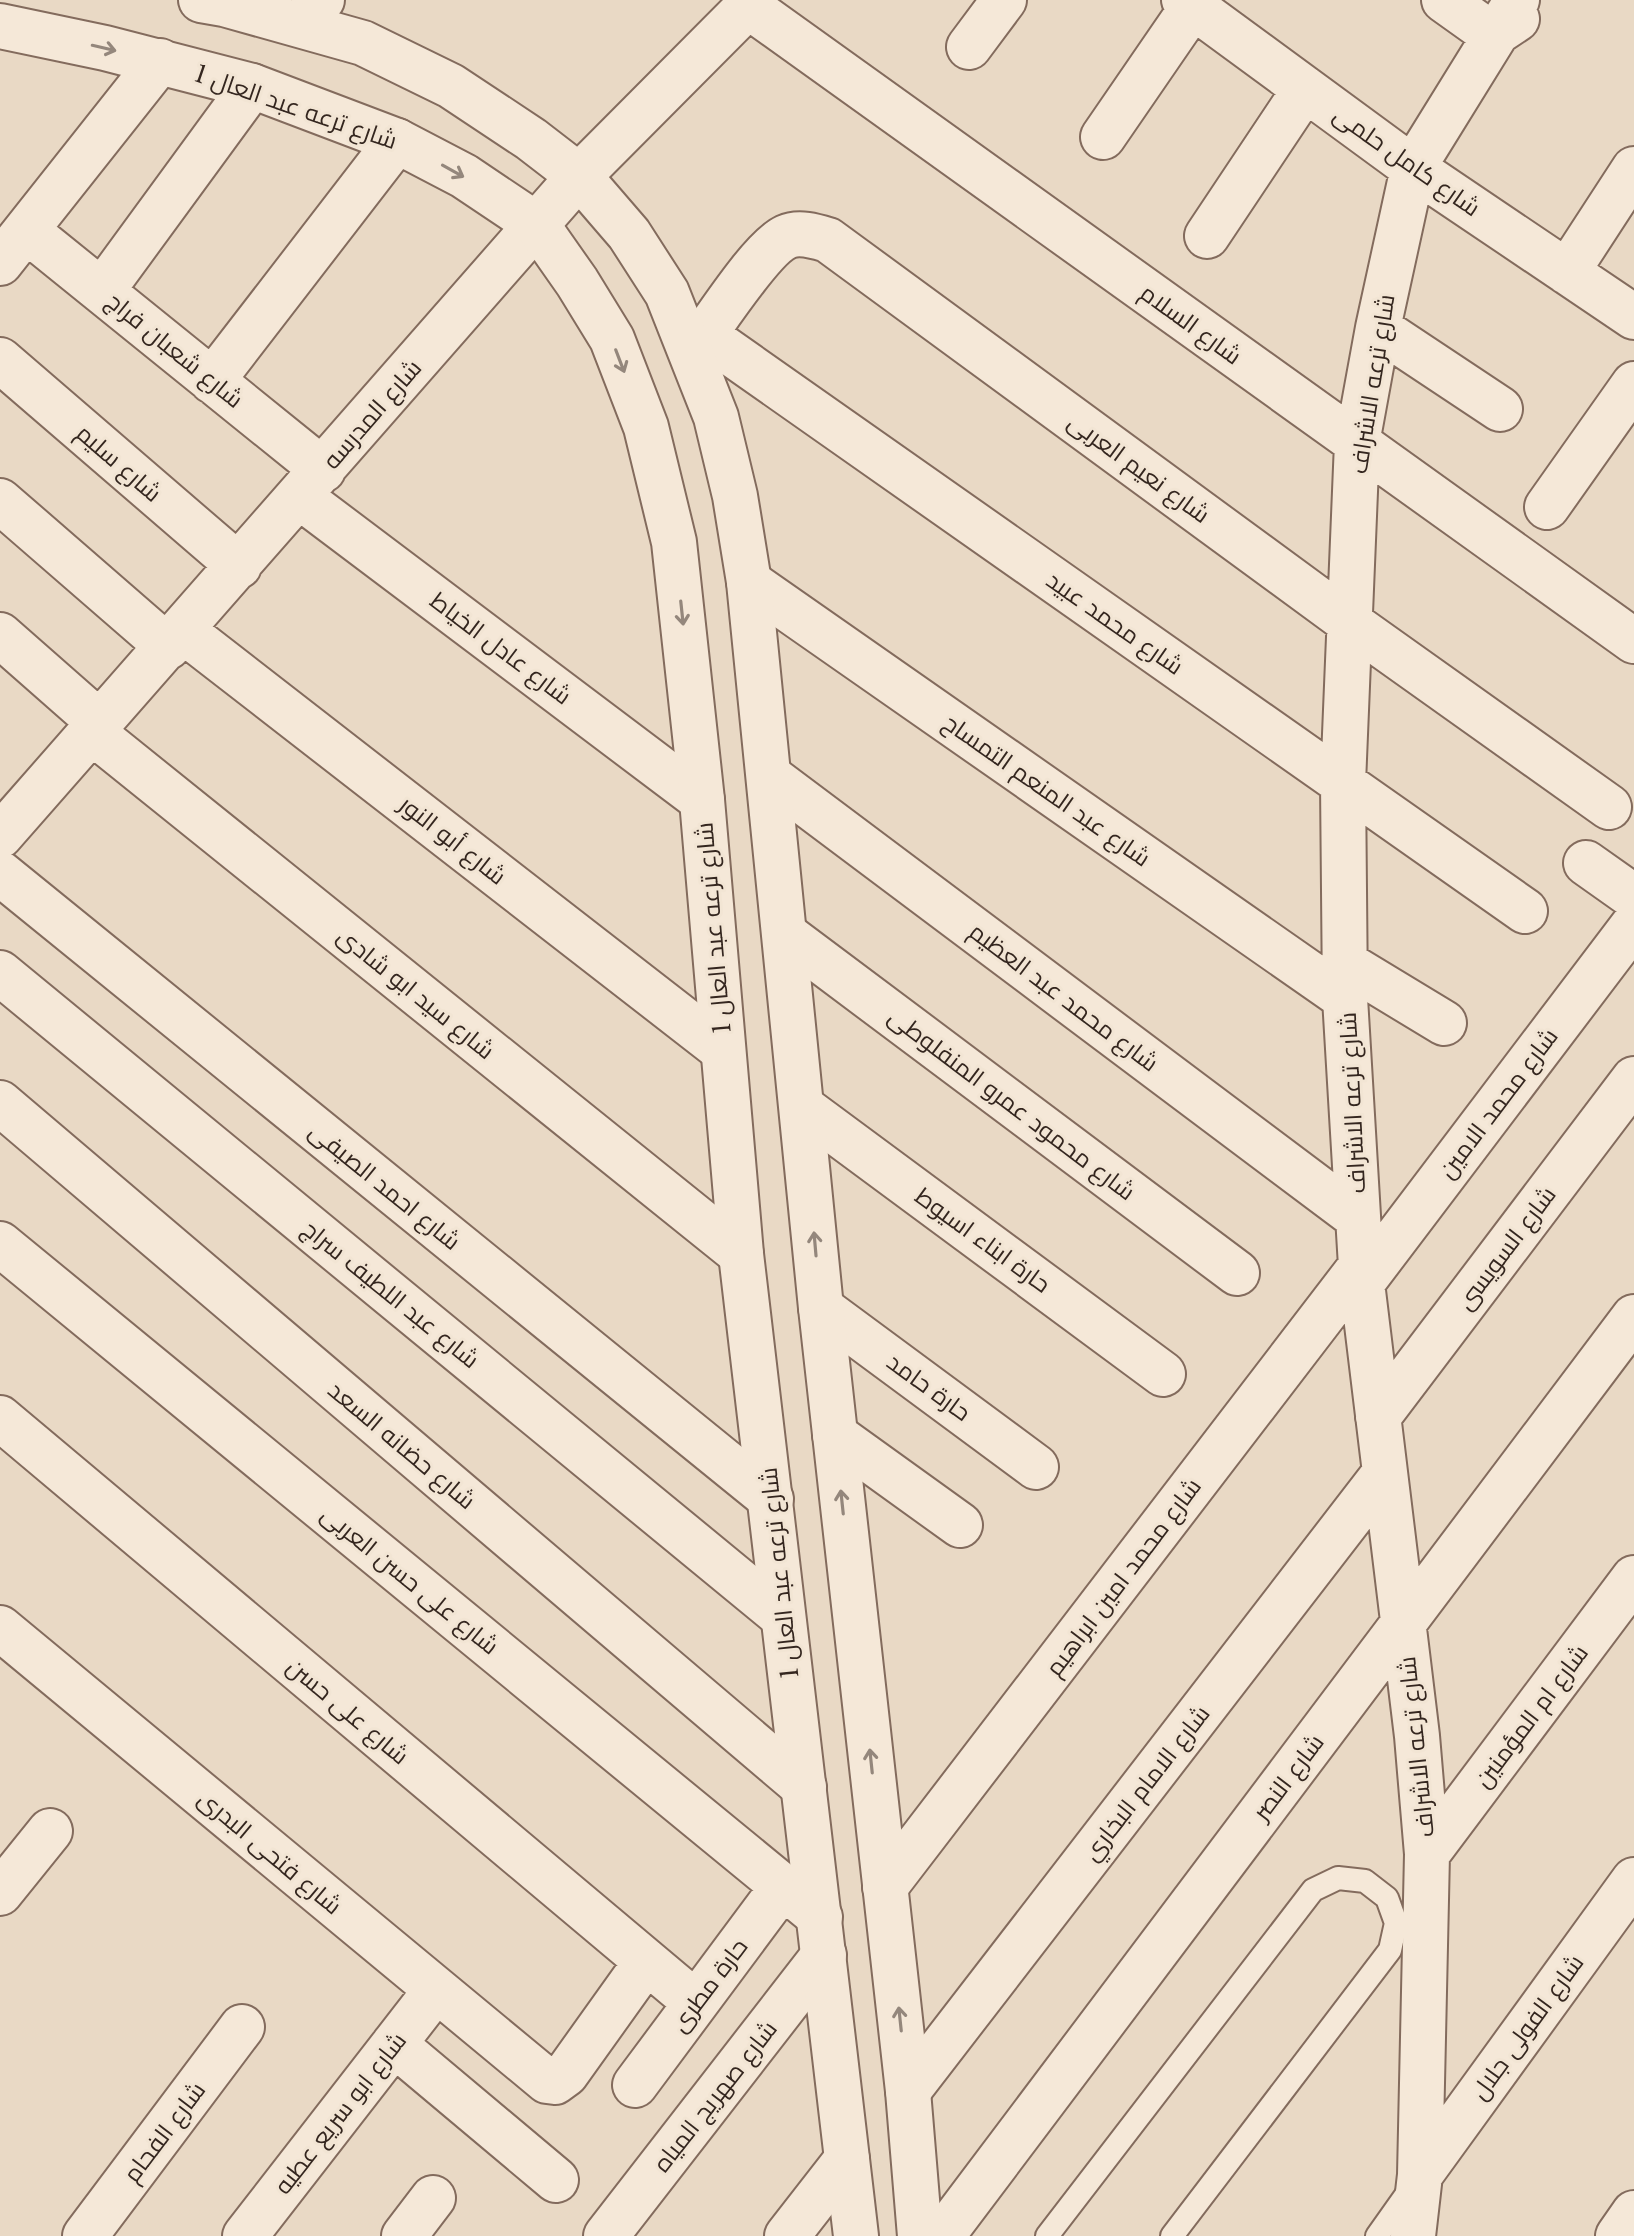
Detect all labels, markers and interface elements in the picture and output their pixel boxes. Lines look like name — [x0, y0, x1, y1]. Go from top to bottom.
one-way arrow — [90, 41, 116, 56]
street label: شارع ترعه عبد العال 1 — [190, 59, 401, 157]
street label: شارع كامل حلمى — [1327, 100, 1486, 224]
one-way arrow — [441, 163, 465, 179]
street label: شارع السلام — [1133, 278, 1247, 372]
street label: شارع شعبان فراج — [99, 286, 249, 416]
street label: شارع ترعه الاشراف — [1343, 292, 1403, 476]
one-way arrow — [614, 348, 628, 373]
street label: شارع المدرسه — [317, 353, 429, 476]
street label: شارع نعيم العربى — [1061, 407, 1215, 531]
street label: شارع سليم — [69, 418, 168, 509]
street label: شارع محمد عبيد — [1040, 565, 1189, 683]
street label: شارع عادل الخياط — [424, 586, 577, 712]
one-way arrow — [674, 599, 689, 626]
street label: شارع عبد المنعم التمساح — [937, 707, 1156, 874]
street label: شارع أبو النور — [391, 787, 513, 892]
street label: شارع ترعه عبد العال 1 — [689, 821, 739, 1035]
street label: شارع محمد عبد العظيم — [962, 916, 1164, 1079]
street label: شارع سيد ابو شادى — [330, 921, 500, 1067]
street label: شارع محمود عمرو المنفلوطى — [882, 1002, 1141, 1208]
street label: شارع ترعه الاشراف — [1333, 1011, 1373, 1195]
street label: شارع محمد الامين — [1432, 1022, 1565, 1185]
street label: شارع احمد الصيفى — [302, 1116, 466, 1257]
street label: حارة ابناء اسيوط — [910, 1181, 1056, 1299]
street label: شارع السويسى — [1450, 1181, 1563, 1317]
street label: شارع عبد اللطيف سراج — [295, 1214, 485, 1376]
one-way arrow — [807, 1231, 822, 1258]
street label: حارة حامد — [882, 1347, 976, 1427]
street label: شارع حضانه السعد — [321, 1375, 481, 1517]
street label: شارع ترعه عبد العال 1 — [754, 1466, 806, 1680]
street label: شارع محمد امين ابراهيم — [1039, 1472, 1208, 1683]
one-way arrow — [835, 1489, 850, 1516]
street label: شارع على حسن العربى — [314, 1499, 505, 1662]
street label: شارع ام المؤمنين — [1468, 1639, 1596, 1794]
street label: شارع على حسن — [280, 1652, 415, 1772]
street label: شارع ترعه الاشراف — [1392, 1655, 1442, 1839]
street label: شارع الامام البخاري — [1076, 1700, 1219, 1869]
street label: شارع النصر — [1245, 1728, 1331, 1829]
one-way arrow — [863, 1748, 878, 1774]
street label: شارع فتحى البدرى — [191, 1784, 348, 1922]
street label: حارة مطرى — [664, 1932, 754, 2038]
street label: شارع الفولى جلال — [1465, 1949, 1591, 2106]
one-way arrow — [892, 2006, 907, 2033]
street label: شارع صهريج المياه — [647, 2015, 785, 2179]
street label: شارع ابو سريع عطيه — [268, 2026, 414, 2201]
street label: شارع الفحام — [117, 2076, 213, 2189]

